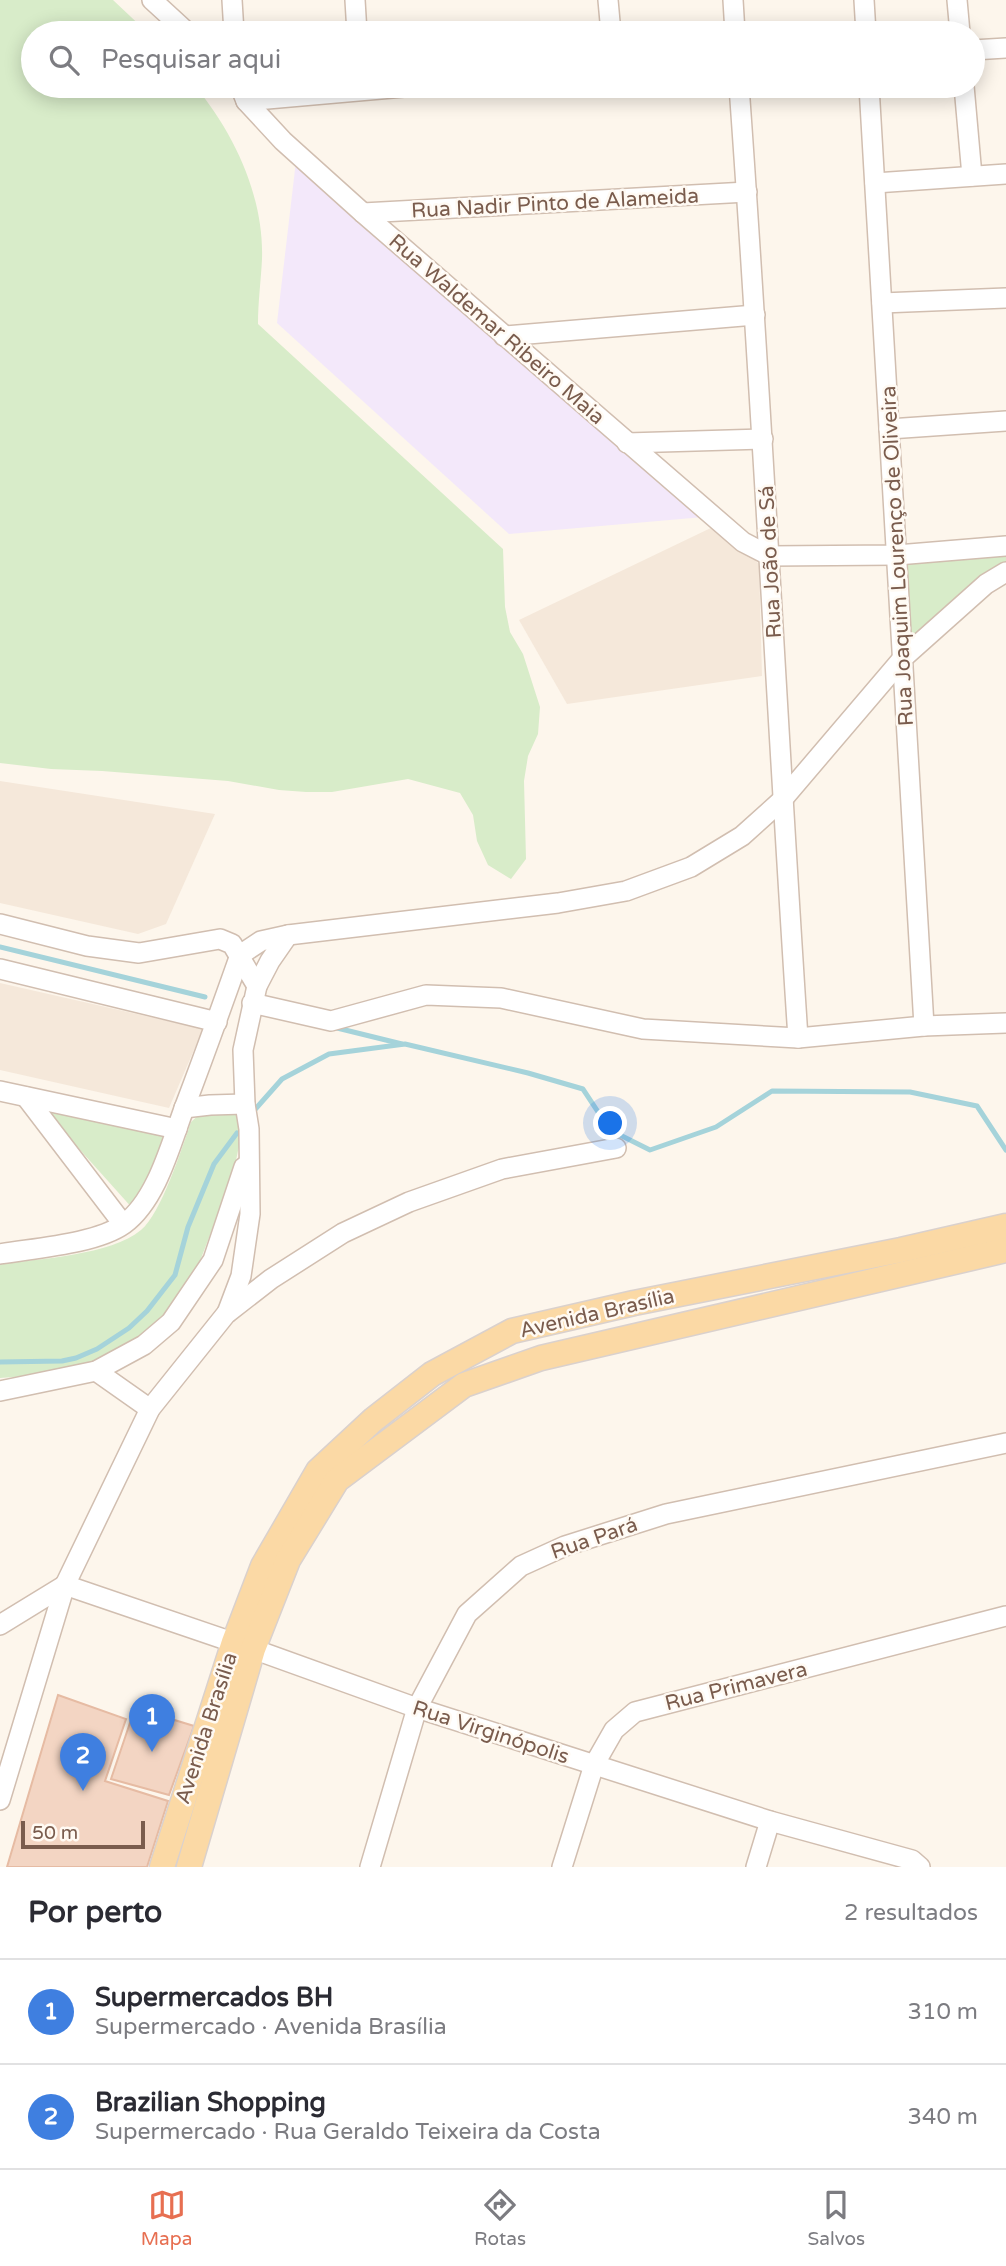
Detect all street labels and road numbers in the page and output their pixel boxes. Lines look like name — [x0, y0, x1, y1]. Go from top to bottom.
street label: Rua Nadir Pinto de Alameida — [411, 183, 700, 224]
street label: Rua Waldemar Ribeiro Maia — [384, 229, 610, 430]
street label: Rua Joaquim Lourenço de Oliveira — [876, 385, 919, 727]
street label: Rua João de Sá — [754, 485, 787, 639]
street label: Avenida Brasília — [517, 1284, 677, 1343]
street label: Rua Pará — [547, 1512, 641, 1565]
street label: Avenida Brasília — [170, 1649, 243, 1807]
street label: Rua Primavera — [662, 1657, 810, 1716]
street label: Rua Virginópolis — [410, 1695, 572, 1770]

